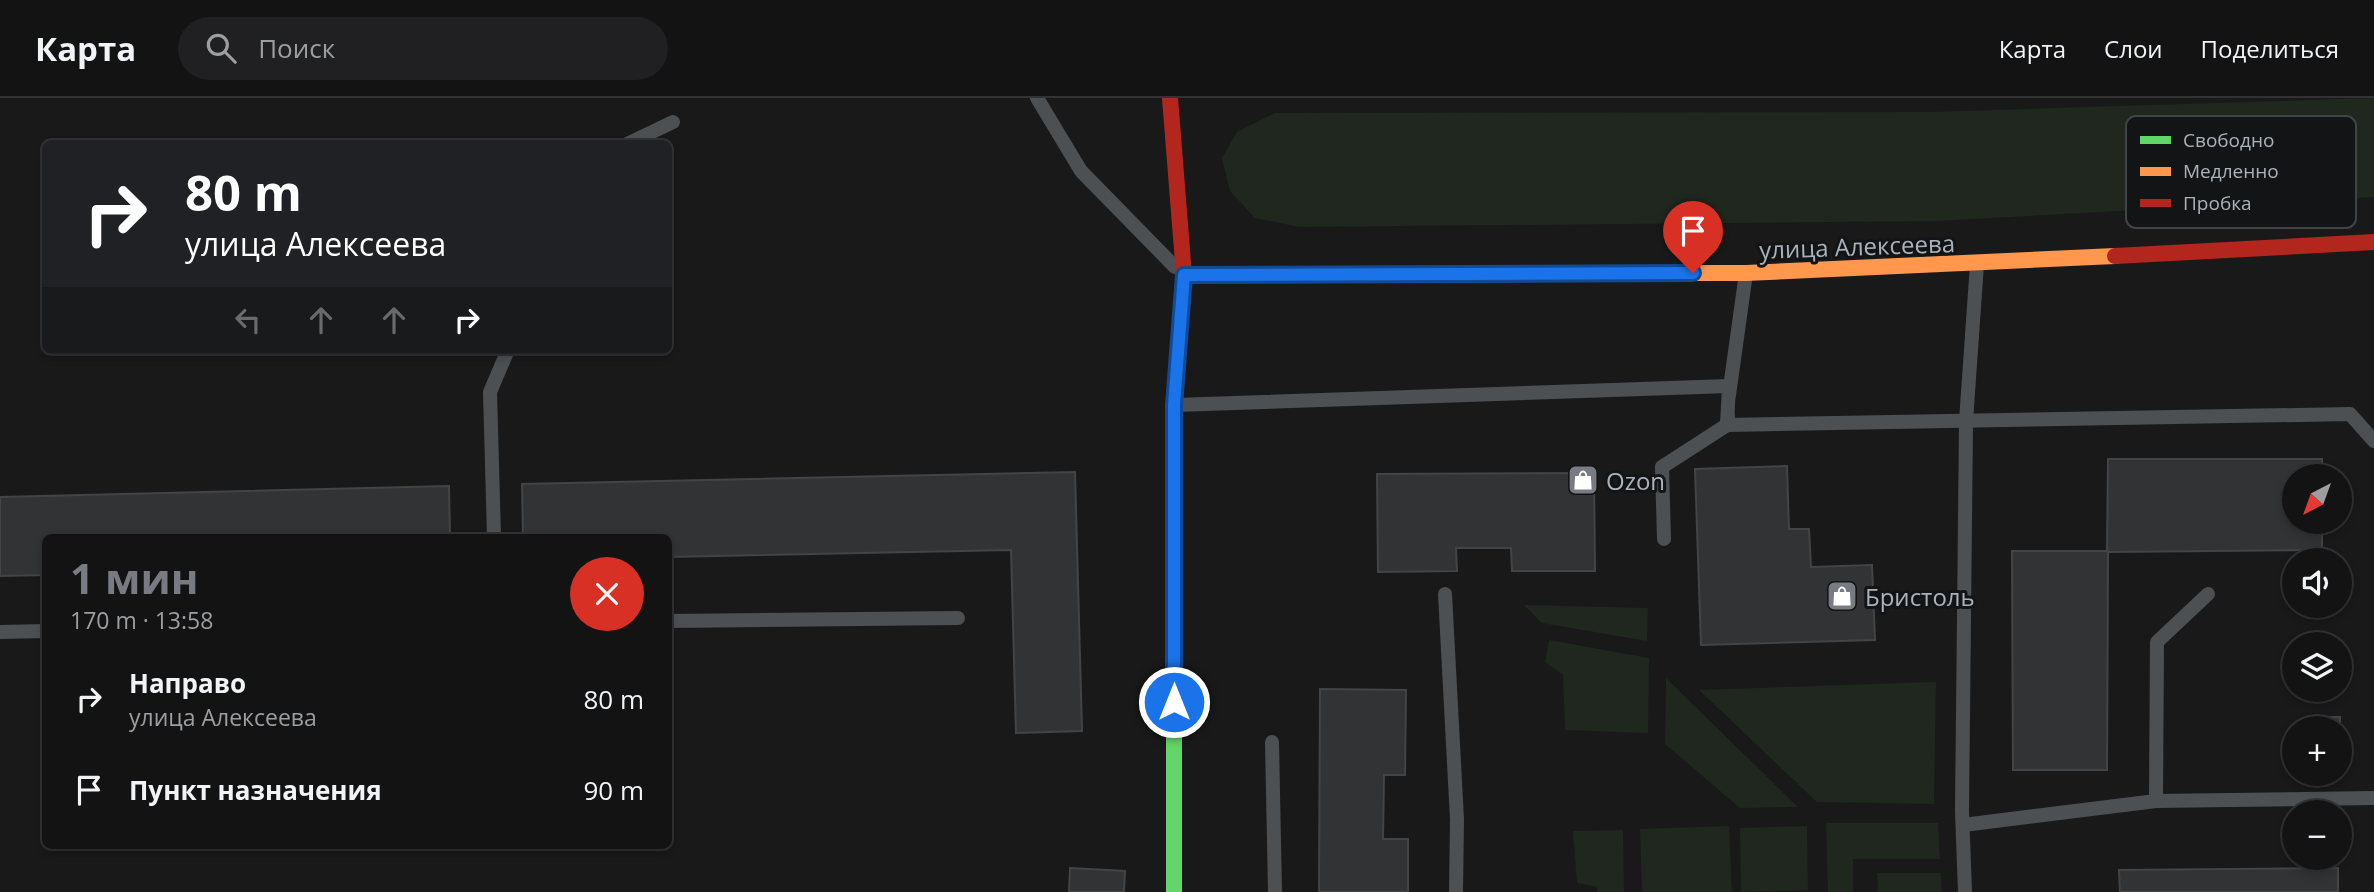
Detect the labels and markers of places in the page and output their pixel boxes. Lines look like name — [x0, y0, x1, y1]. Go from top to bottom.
pin — [1663, 201, 1723, 273]
shop icon: Ozon — [1566, 463, 1600, 497]
place label: Ozon — [1606, 464, 1665, 497]
shop icon: Бристоль — [1825, 579, 1859, 613]
place label: Бристоль — [1865, 580, 1975, 613]

